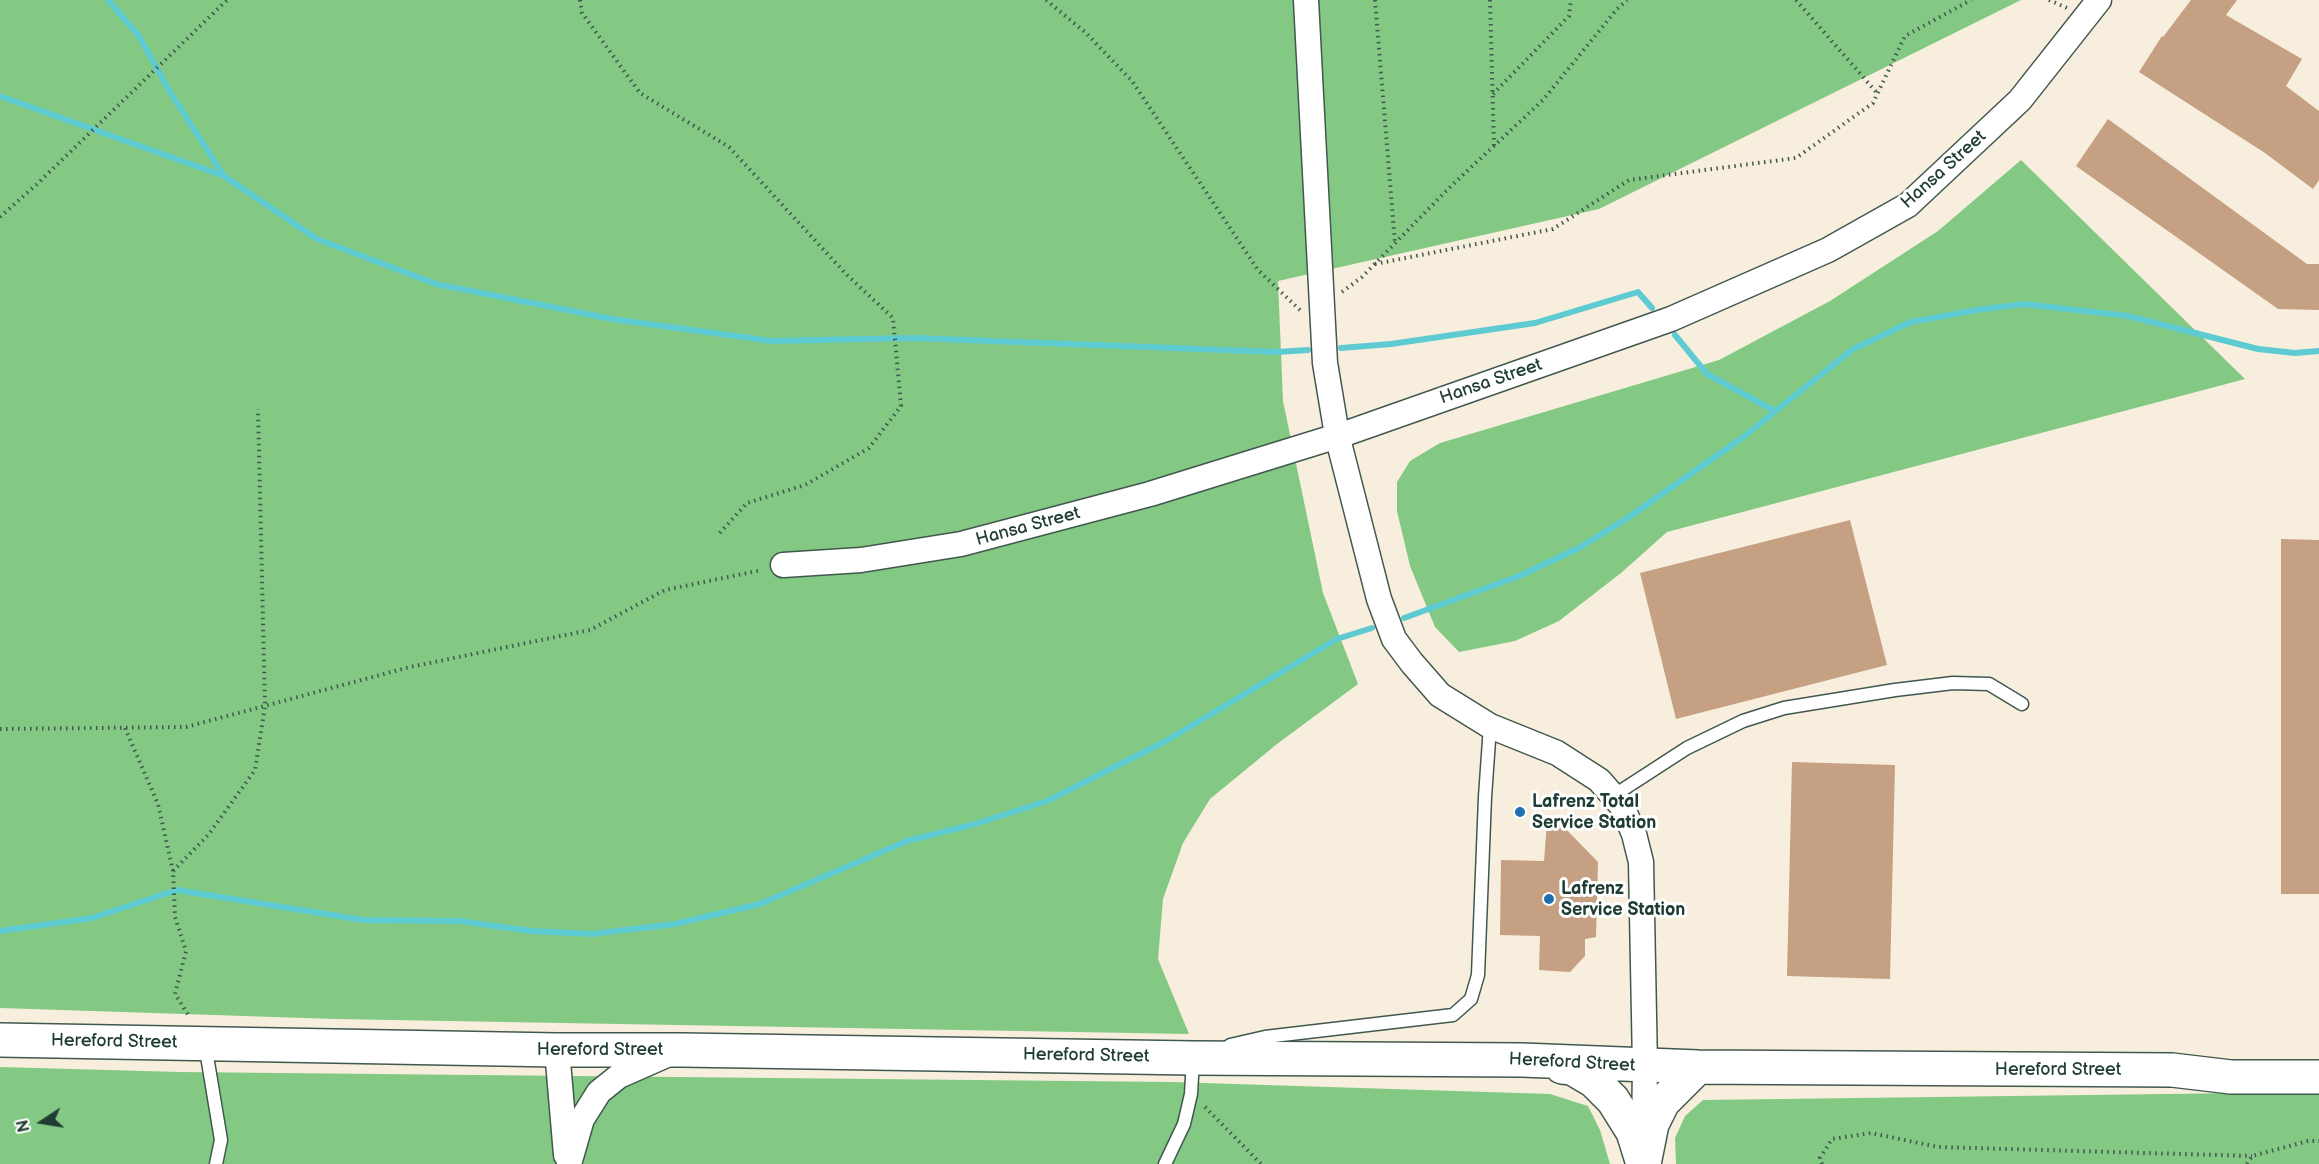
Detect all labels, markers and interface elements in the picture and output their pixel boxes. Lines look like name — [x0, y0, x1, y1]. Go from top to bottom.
street label: Hansa Street — [1897, 126, 1991, 214]
street label: Hansa Street — [1437, 354, 1545, 410]
street label: Hansa Street — [974, 503, 1082, 551]
place label: Lafrenz Total Service Station — [1532, 791, 1656, 834]
marker: Lafrenz Total Service Station — [1513, 805, 1527, 819]
place label: Lafrenz Service Station — [1561, 878, 1685, 920]
marker: Lafrenz Service Station — [1542, 892, 1556, 906]
street label: Hereford Street — [51, 1030, 177, 1054]
street label: Hereford Street — [537, 1039, 663, 1061]
street label: Hereford Street — [1023, 1044, 1149, 1068]
street label: Hereford Street — [1508, 1049, 1636, 1077]
street label: Hereford Street — [1995, 1059, 2121, 1081]
north arrow — [12, 1092, 72, 1152]
text: N — [13, 1118, 34, 1134]

